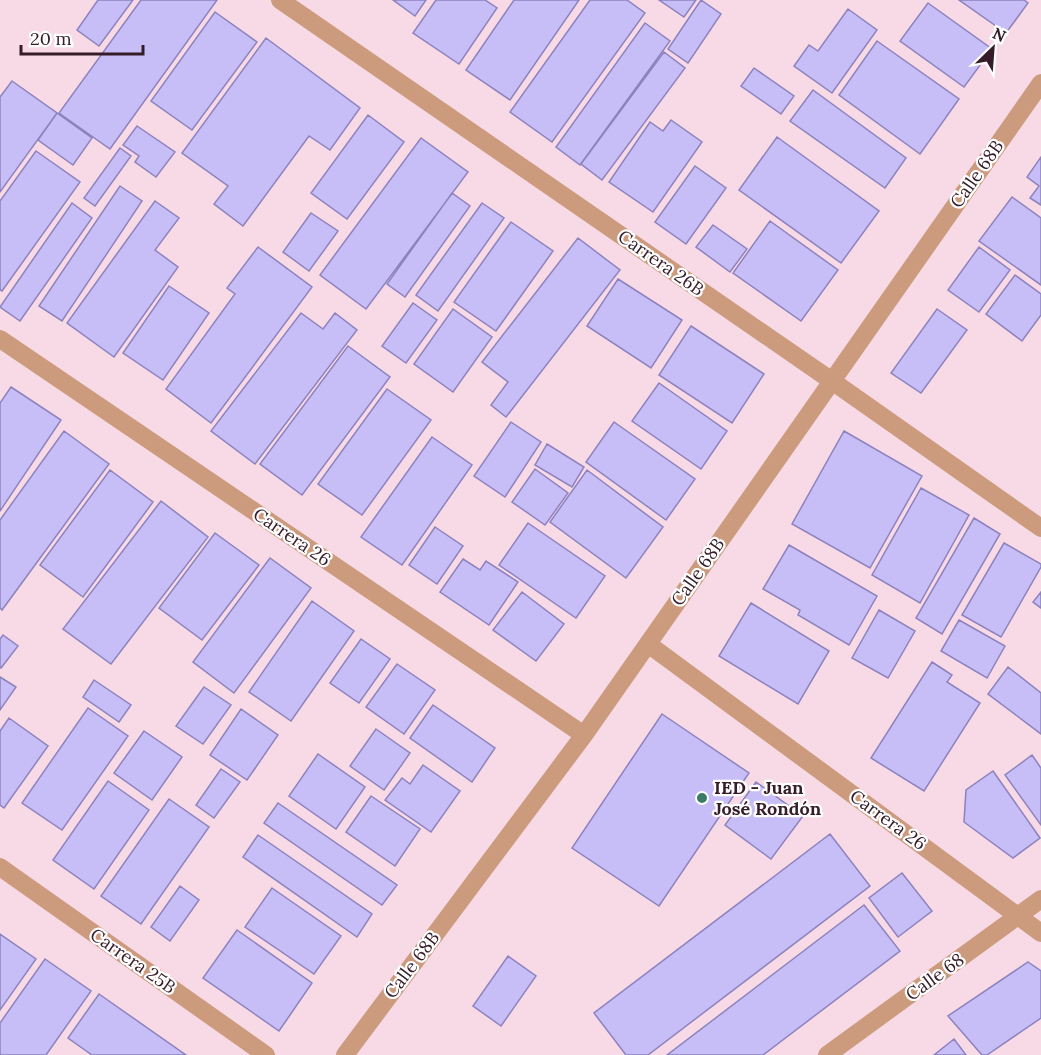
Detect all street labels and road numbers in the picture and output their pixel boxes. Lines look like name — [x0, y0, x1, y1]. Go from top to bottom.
street label: Calle 68B — [945, 135, 1008, 212]
street label: Carrera 26B — [614, 224, 709, 301]
street label: Carrera 26 — [249, 502, 336, 571]
street label: Calle 68B — [666, 533, 729, 610]
street label: Carrera 26 — [846, 784, 931, 855]
street label: Carrera 25B — [86, 923, 181, 999]
street label: Calle 68B — [379, 927, 444, 1003]
street label: Calle 68 — [901, 948, 968, 1005]

